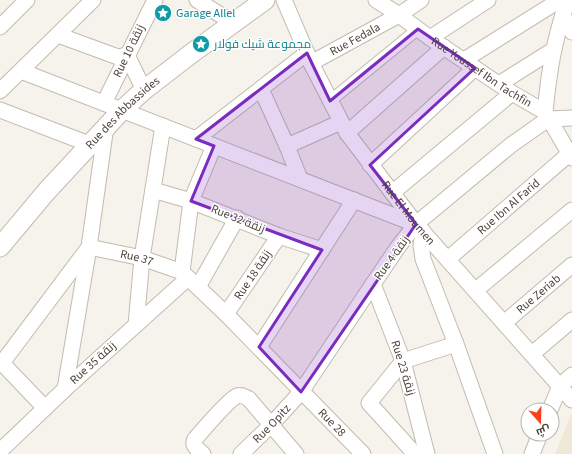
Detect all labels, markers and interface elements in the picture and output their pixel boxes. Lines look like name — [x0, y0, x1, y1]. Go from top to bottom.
place icon: Garage Allel — [153, 3, 173, 23]
place label: Garage Allel — [176, 5, 235, 22]
street label: Rue Fedala — [327, 18, 383, 60]
street label: Rue 10 زنقة — [109, 22, 149, 80]
street label: Rue Youssef Ibn Tachfin — [428, 33, 535, 111]
place icon: مجموعة شيك فولار — [191, 34, 211, 54]
place label: مجموعة شيك فولار — [213, 36, 311, 53]
street label: Rue des Abbassides — [81, 72, 163, 153]
street label: Rue Ibn Al Farid — [473, 175, 543, 239]
street label: Rue El Moumen — [378, 177, 439, 249]
street label: Rue 32 زنقة — [208, 200, 268, 238]
street label: Rue 4 زنقة — [370, 232, 414, 284]
street label: Rue 37 — [119, 245, 156, 270]
street label: Rue 18 زنقة — [230, 247, 276, 303]
street label: Rue Zeriab — [512, 270, 564, 318]
street label: Rue 35 زنقة — [66, 338, 120, 388]
street label: Rue 23 زنقة — [387, 338, 419, 398]
street label: Rue Opitz — [249, 400, 294, 447]
north arrow — [520, 402, 560, 442]
street label: Rue 28 — [314, 404, 350, 440]
text: ش — [534, 421, 552, 440]

